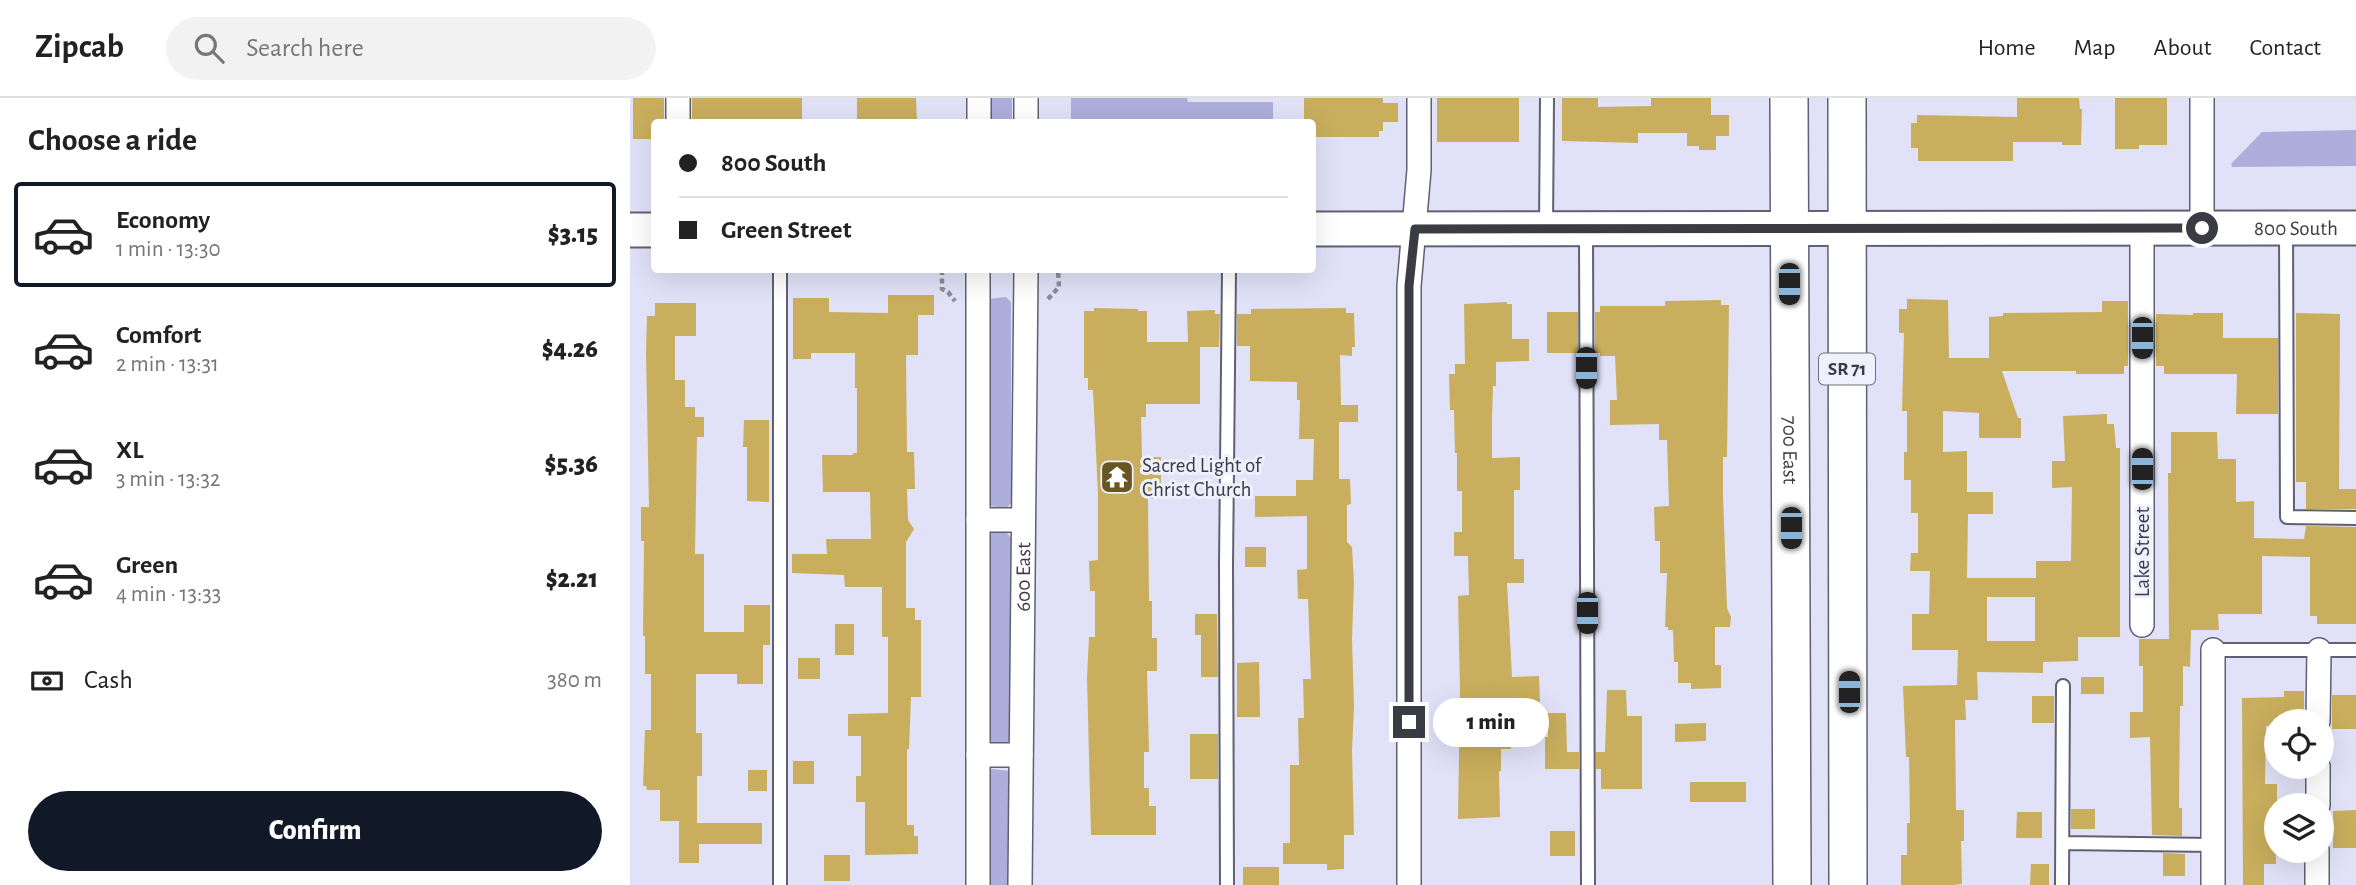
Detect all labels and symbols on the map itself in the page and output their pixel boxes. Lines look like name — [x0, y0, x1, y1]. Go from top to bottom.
route start — [2186, 212, 2218, 244]
street label: 800 South — [2254, 218, 2338, 239]
car — [1779, 263, 1800, 305]
car — [2132, 317, 2153, 359]
car — [1576, 347, 1597, 389]
road number: SR 71 — [1819, 354, 1875, 384]
street label: 700 East — [1780, 416, 1801, 484]
car — [2132, 448, 2153, 490]
place label: Sacred Light of Christ Church — [1142, 455, 1263, 500]
temple icon: Sacred Light of Christ Church — [1098, 458, 1136, 496]
car — [1781, 507, 1802, 549]
street label: Lake Street — [2132, 507, 2153, 597]
street label: 600 East — [1012, 542, 1034, 612]
car — [1577, 592, 1598, 634]
car — [1839, 671, 1860, 713]
callout: 1 min — [1434, 698, 1549, 746]
route end — [1393, 706, 1425, 738]

